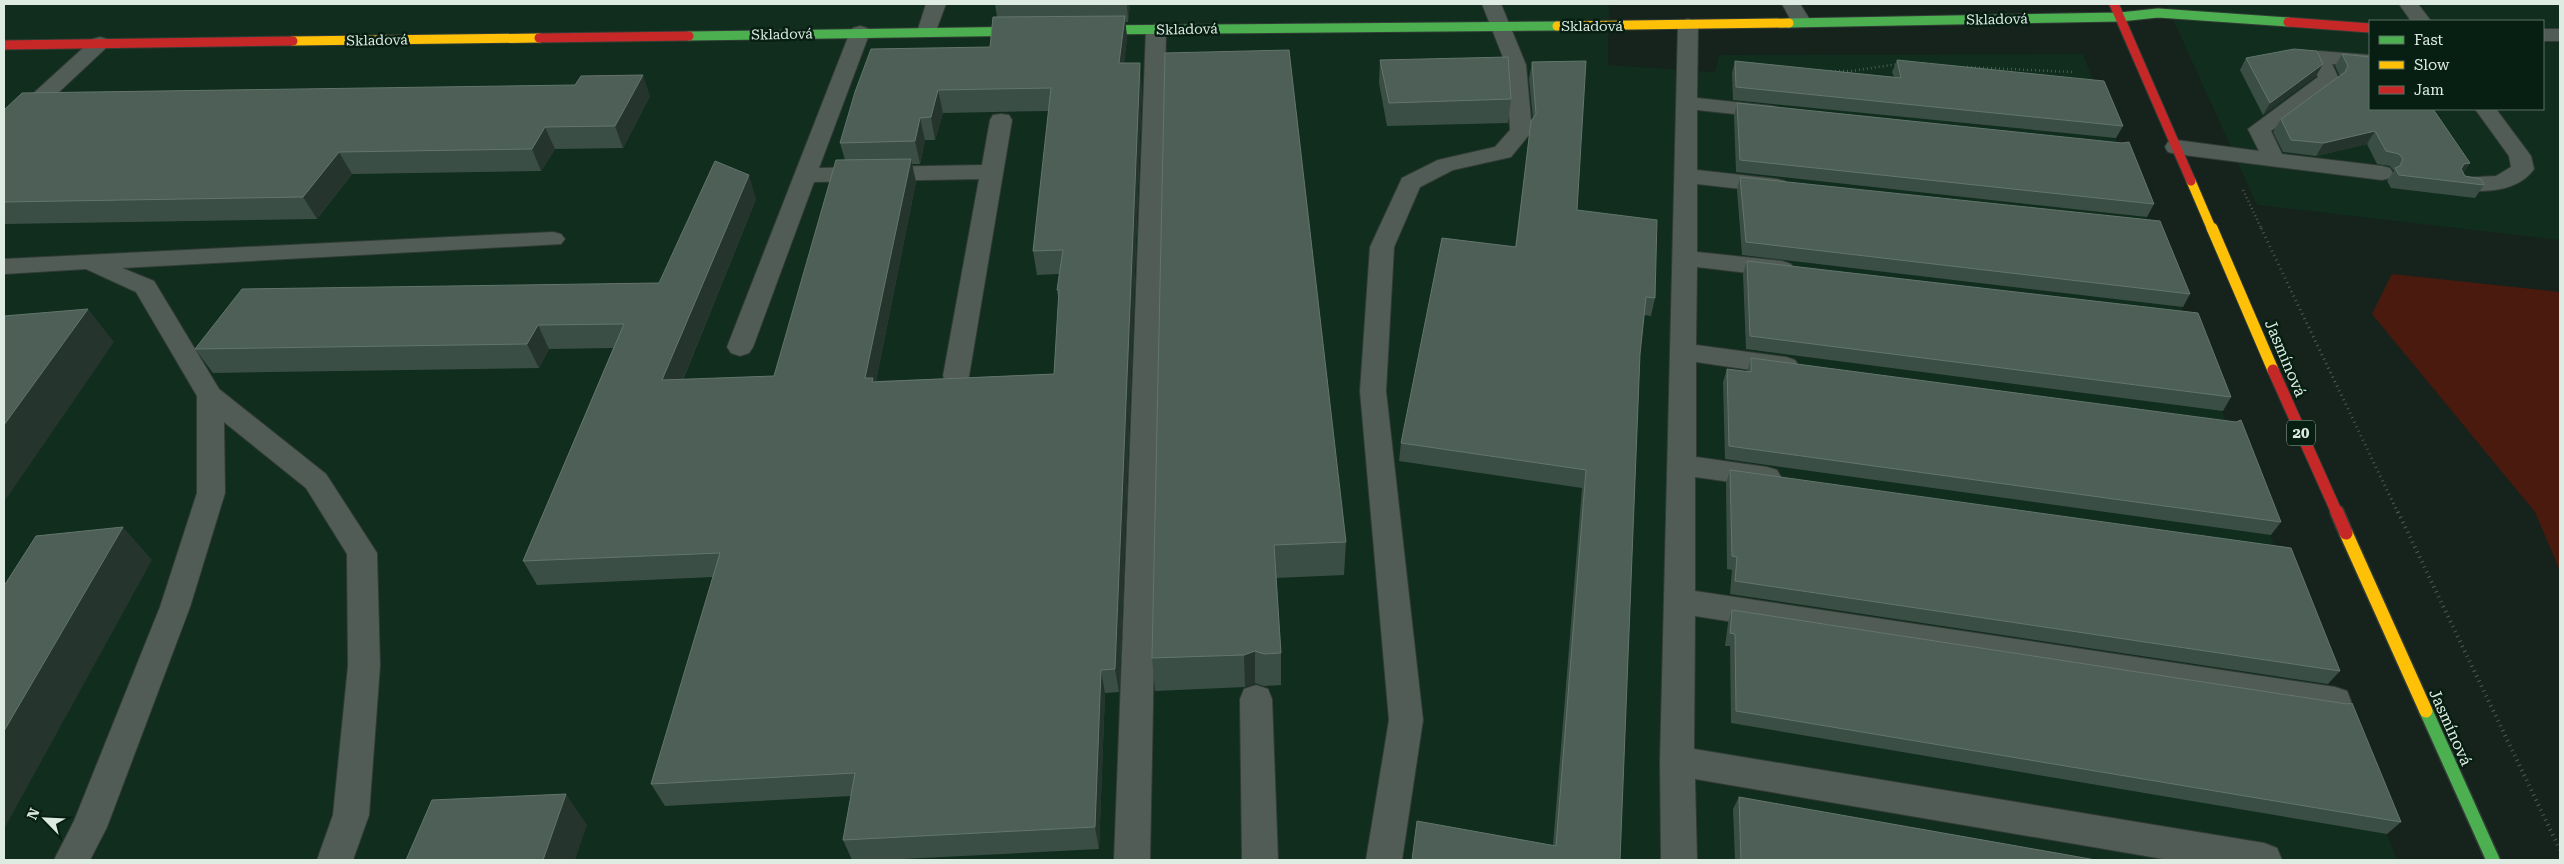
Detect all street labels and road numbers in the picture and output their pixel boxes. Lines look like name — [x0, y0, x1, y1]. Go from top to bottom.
street label: Skladová — [1966, 10, 2028, 28]
street label: Skladová — [1561, 18, 1623, 34]
street label: Skladová — [1156, 20, 1218, 38]
street label: Skladová — [751, 25, 813, 43]
street label: Skladová — [346, 31, 408, 49]
street label: Jasmínová — [2261, 317, 2310, 400]
road number: 20 — [2287, 420, 2315, 446]
street label: Jasmínová — [2425, 686, 2476, 769]

